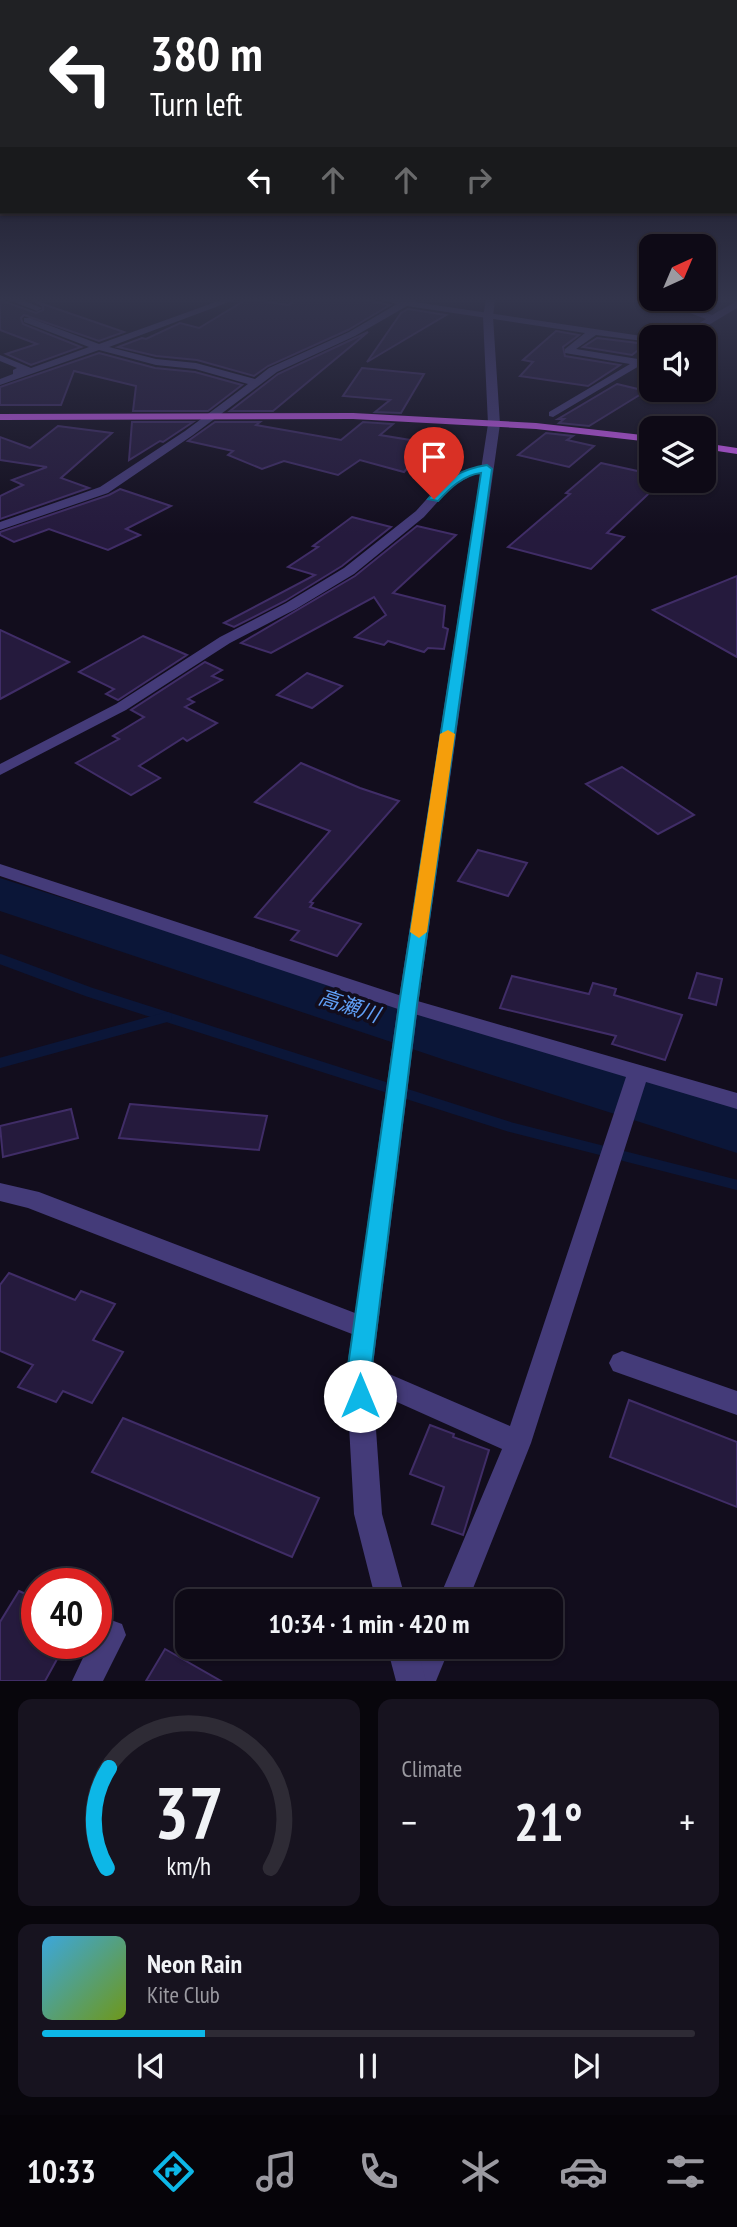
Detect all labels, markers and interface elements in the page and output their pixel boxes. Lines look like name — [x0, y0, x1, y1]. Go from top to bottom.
text: 380 m — [150, 21, 263, 85]
icon: left — [35, 28, 126, 119]
text: Turn left — [150, 83, 242, 125]
icon: left — [241, 161, 279, 199]
icon: ahead — [314, 161, 352, 199]
icon: ahead — [387, 161, 425, 199]
icon: right — [460, 161, 498, 199]
north arrow — [639, 234, 716, 312]
map controls — [639, 234, 716, 493]
button: sound — [639, 325, 716, 402]
button: layers — [639, 416, 716, 493]
pin — [404, 427, 464, 499]
icon: arrive — [415, 438, 453, 476]
water label: 高瀬川 — [315, 983, 385, 1029]
position arrow — [323, 1359, 397, 1433]
speed limit sign: 40 — [21, 1568, 112, 1659]
text: 10:34 · 1 min · 420 m — [269, 1607, 469, 1640]
text: Climate — [402, 1754, 462, 1783]
text: 37 — [154, 1765, 224, 1859]
text: 21° — [514, 1788, 583, 1855]
text: − — [402, 1797, 417, 1846]
text: + — [679, 1797, 695, 1846]
text: km/h — [167, 1850, 211, 1882]
text: Neon Rain — [147, 1947, 242, 1980]
text: Kite Club — [147, 1980, 220, 2009]
icon: previous — [132, 2047, 170, 2085]
icon: pause — [349, 2047, 387, 2085]
icon: next — [567, 2047, 605, 2085]
icon: directions — [149, 2147, 198, 2196]
icon: music — [252, 2147, 301, 2196]
icon: phone — [354, 2147, 403, 2196]
icon: climate — [456, 2147, 505, 2196]
icon: car — [559, 2147, 608, 2196]
icon: filters — [661, 2147, 710, 2196]
text: 10:33 — [27, 2150, 96, 2192]

